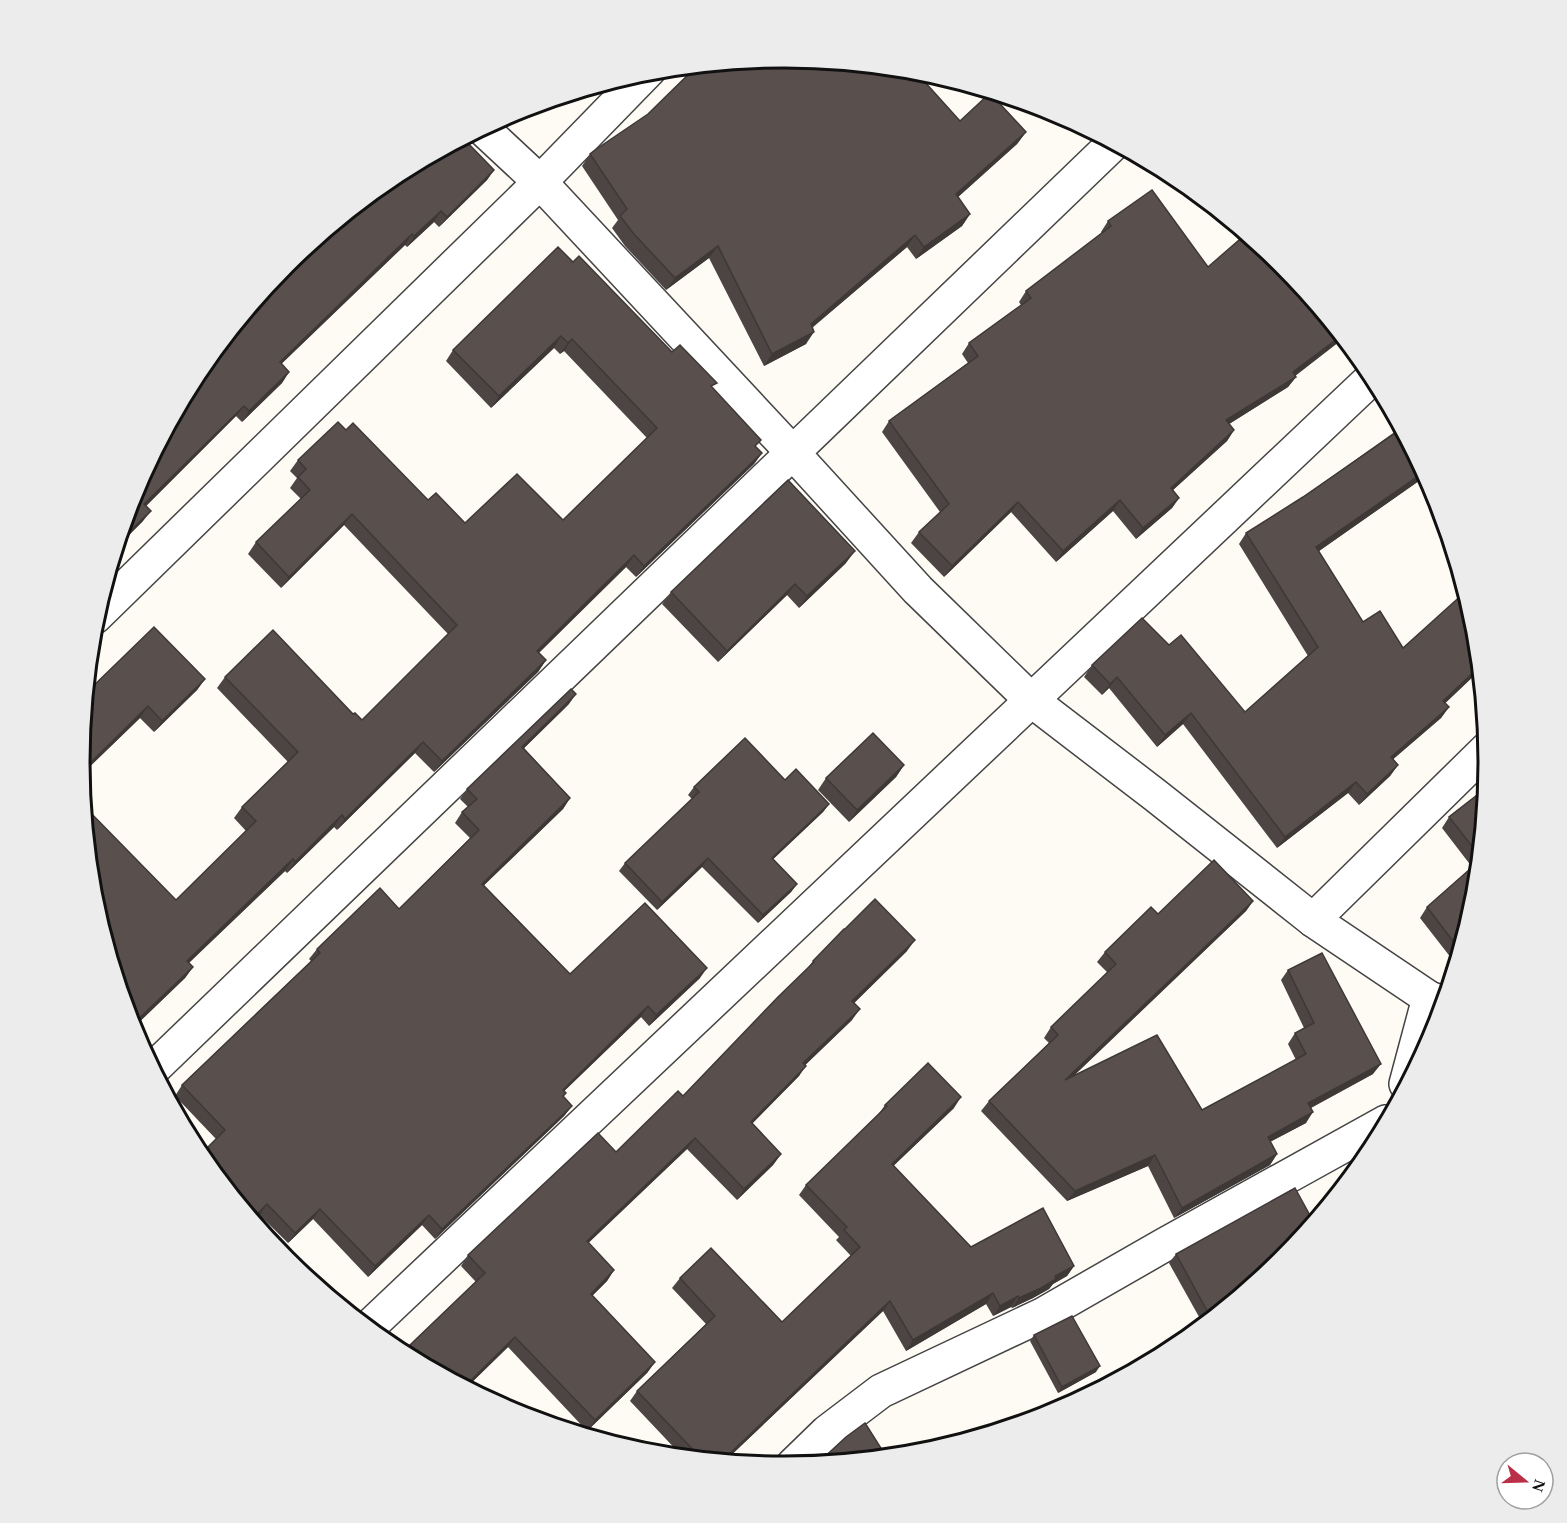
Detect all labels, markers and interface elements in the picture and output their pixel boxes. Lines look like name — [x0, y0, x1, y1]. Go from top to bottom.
north arrow — [1495, 1451, 1555, 1511]
text: N — [1529, 1477, 1549, 1494]

